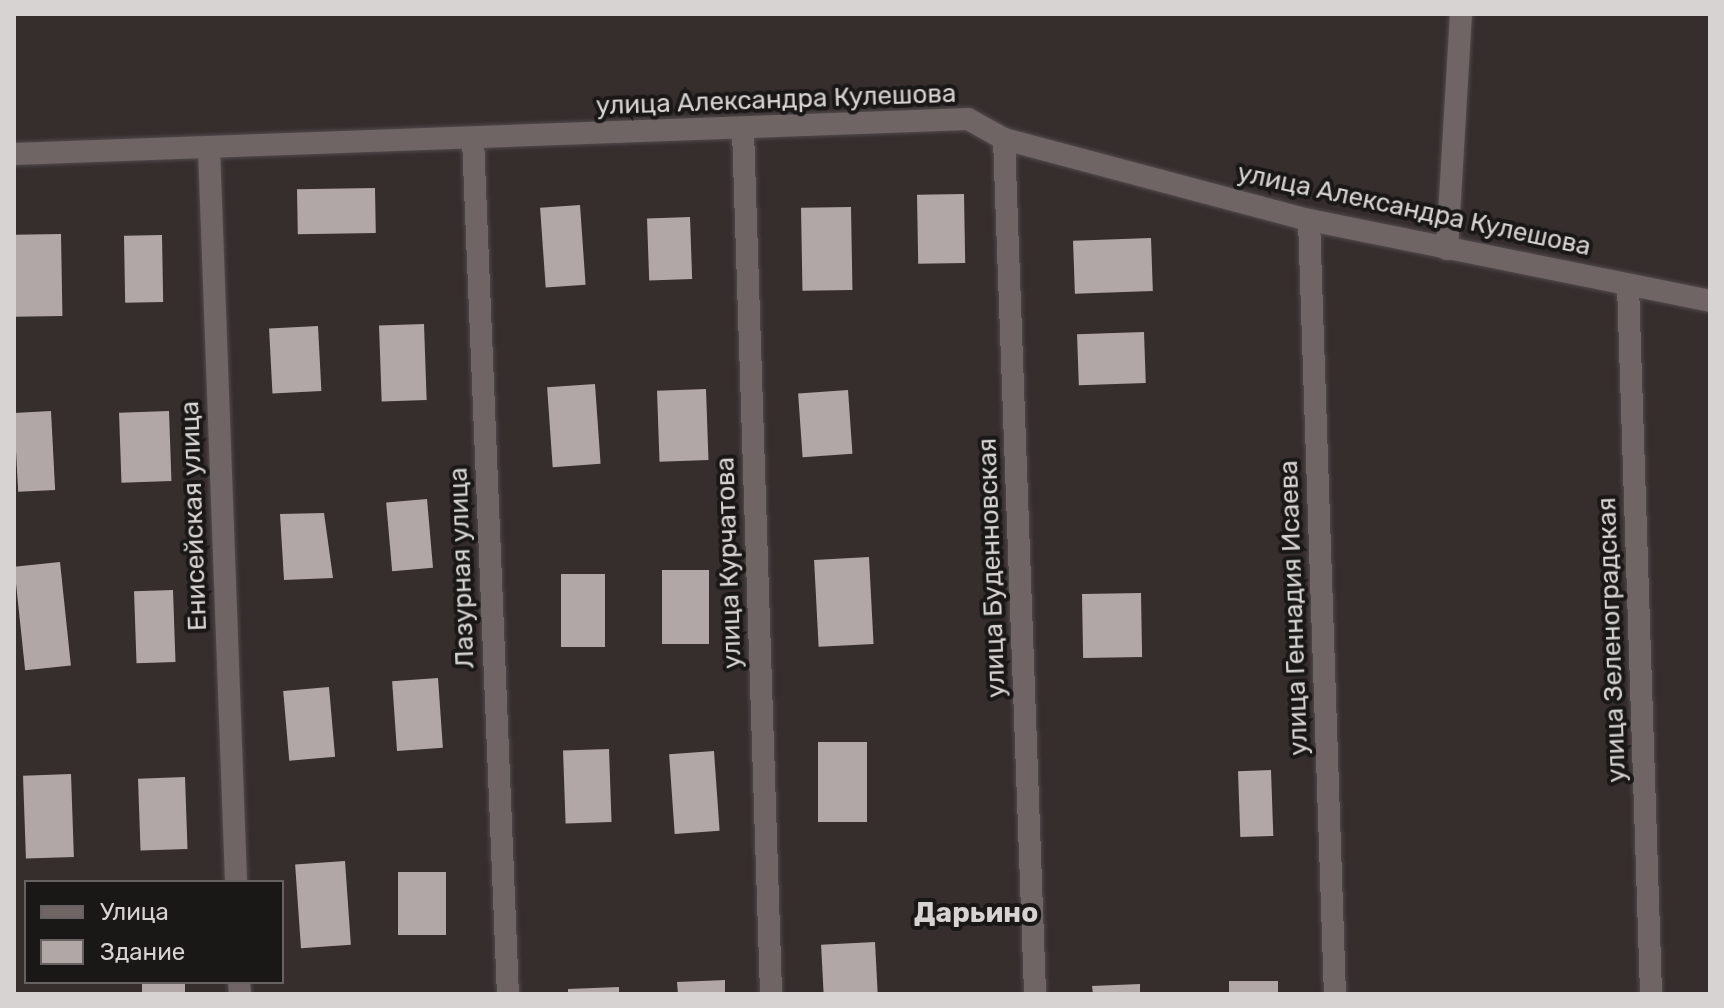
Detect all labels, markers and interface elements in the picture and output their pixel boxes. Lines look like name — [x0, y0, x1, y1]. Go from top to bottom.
street label: улица Александра Кулешова — [595, 78, 957, 122]
street label: улица Александра Кулешова — [1234, 157, 1594, 263]
street label: Енисейская улица — [174, 400, 214, 632]
street label: улица Буденновская — [972, 437, 1012, 699]
street label: улица Курчатова — [710, 457, 748, 669]
street label: улица Геннадия Исаева — [1273, 460, 1315, 756]
street label: Лазурная улица — [443, 467, 481, 669]
street label: улица Зеленоградская — [1591, 497, 1633, 783]
legend — [24, 880, 284, 984]
district label: Дарьино — [914, 896, 1038, 930]
text: Улица — [100, 898, 169, 926]
text: Здание — [100, 938, 185, 966]

